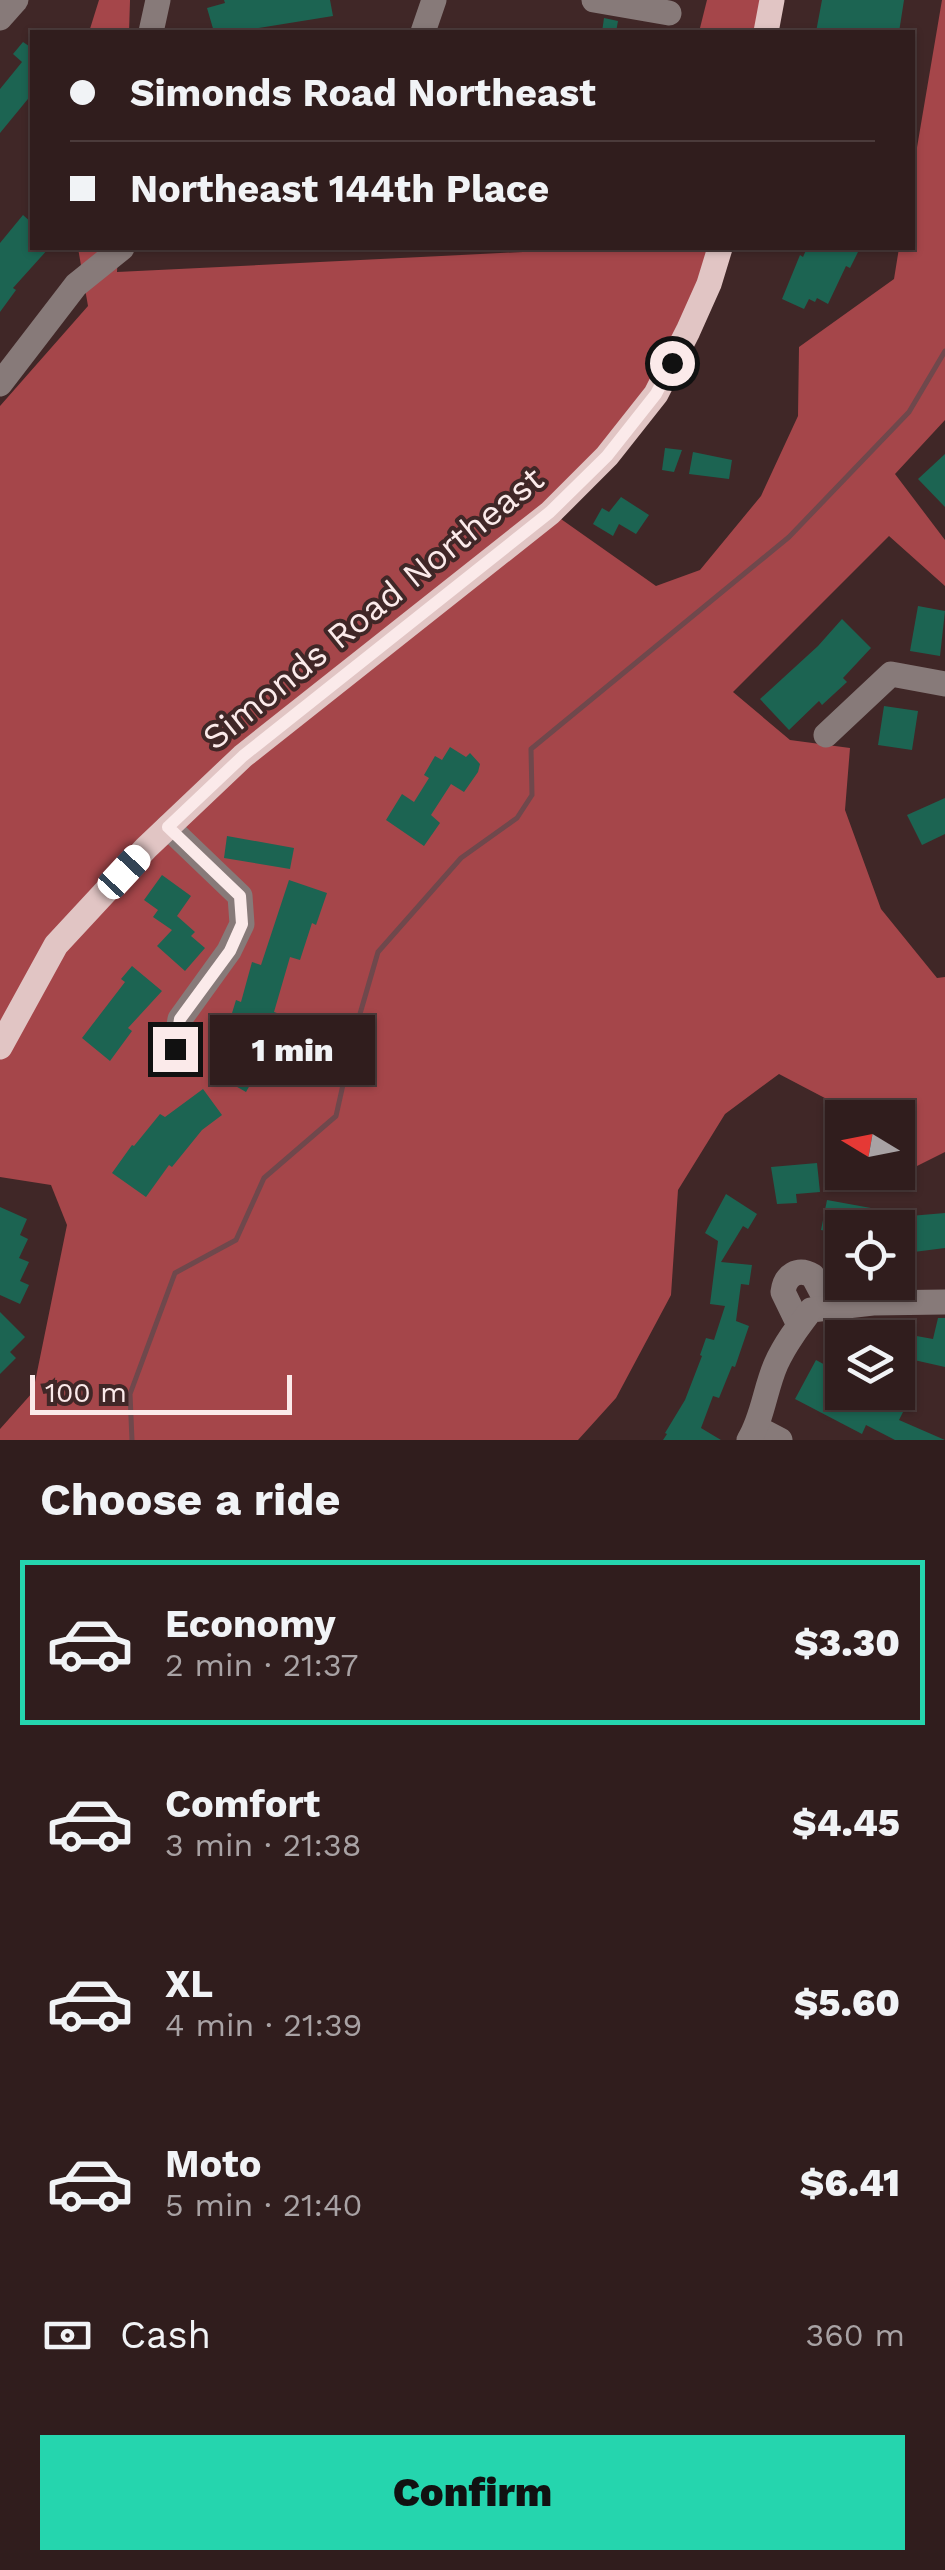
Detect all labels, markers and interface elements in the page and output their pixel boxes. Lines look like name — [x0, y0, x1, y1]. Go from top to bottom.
text: Simonds Road Northeast — [130, 71, 596, 115]
text: Northeast 144th Place — [130, 167, 549, 211]
route start — [650, 341, 695, 386]
street label: Simonds Road Northeast — [194, 457, 552, 758]
car — [93, 840, 155, 904]
callout: 1 min — [210, 1014, 375, 1084]
route end — [153, 1027, 198, 1072]
text: 1 min — [251, 1031, 334, 1069]
north arrow — [825, 1100, 915, 1190]
map controls — [825, 1100, 915, 1410]
button: locate — [825, 1210, 915, 1300]
button: layers — [825, 1320, 915, 1410]
scale bar — [30, 1370, 292, 1414]
text: 100 m — [45, 1376, 127, 1409]
text: Choose a ride — [40, 1473, 340, 1526]
icon: car — [45, 1598, 135, 1688]
text: Economy — [165, 1602, 336, 1646]
text: $3.30 — [794, 1621, 900, 1665]
text: 2 min · 21:37 — [165, 1646, 358, 1684]
icon: car — [45, 1778, 135, 1868]
text: Comfort — [165, 1782, 320, 1826]
text: $4.45 — [792, 1801, 900, 1845]
text: 3 min · 21:38 — [165, 1826, 361, 1864]
icon: car — [45, 1958, 135, 2048]
text: XL — [165, 1962, 213, 2006]
text: $5.60 — [794, 1981, 900, 2025]
text: 4 min · 21:39 — [165, 2006, 362, 2044]
icon: car — [45, 2138, 135, 2228]
text: Moto — [165, 2142, 261, 2186]
text: $6.41 — [800, 2161, 900, 2205]
text: 5 min · 21:40 — [165, 2186, 362, 2224]
icon: cash — [40, 2308, 95, 2363]
text: Cash — [120, 2313, 211, 2357]
text: 360 m — [806, 2316, 905, 2354]
button: Confirm — [40, 2435, 905, 2550]

